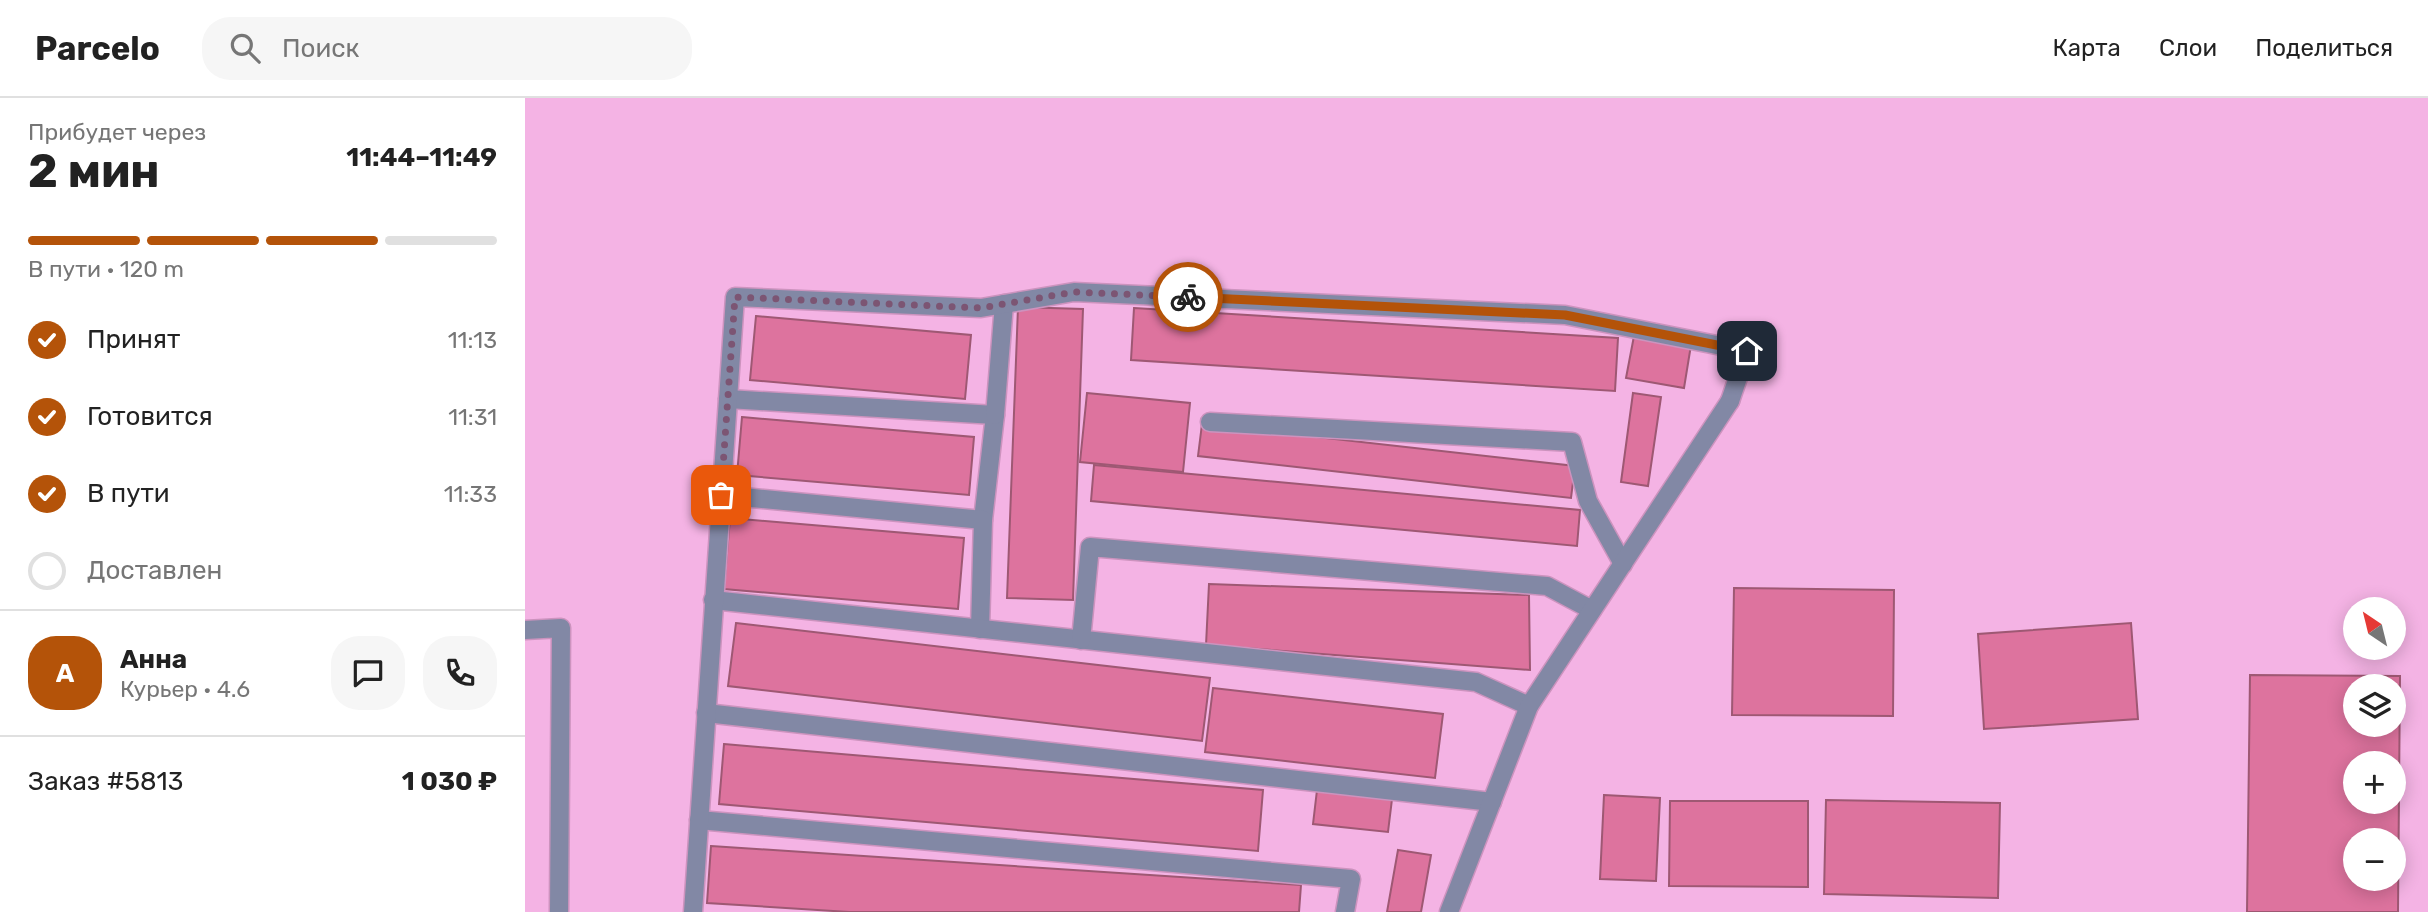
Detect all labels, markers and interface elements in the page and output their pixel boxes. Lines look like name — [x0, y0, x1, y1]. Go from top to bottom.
search box — [202, 17, 692, 80]
text: Parcelo — [35, 29, 160, 68]
icon: search — [226, 29, 264, 67]
text: Поиск — [282, 33, 360, 64]
text: Карта — [2052, 34, 2121, 62]
text: Слои — [2159, 34, 2217, 62]
text: Поделиться — [2255, 34, 2393, 62]
text: Прибудет через — [28, 118, 206, 146]
text: 11:44–11:49 — [346, 142, 497, 173]
text: 2 мин — [28, 144, 160, 199]
text: В пути · 120 m — [28, 255, 184, 283]
courier — [1153, 262, 1223, 332]
icon: bike — [1169, 278, 1207, 316]
icon: check — [28, 321, 66, 359]
pin — [1717, 321, 1777, 381]
text: Принят — [87, 324, 180, 355]
text: 11:13 — [448, 326, 497, 354]
icon: home — [1728, 332, 1766, 370]
icon: check — [28, 398, 66, 436]
text: Готовится — [87, 401, 213, 432]
text: 11:31 — [448, 403, 497, 431]
pin — [691, 465, 751, 525]
icon: check — [28, 475, 66, 513]
icon: bag — [702, 476, 740, 514]
text: В пути — [87, 478, 170, 509]
text: 11:33 — [444, 480, 497, 508]
text: Доставлен — [87, 555, 222, 586]
north arrow — [2343, 597, 2406, 660]
map controls — [2343, 597, 2406, 891]
button: chat — [331, 636, 405, 710]
button: phone — [423, 636, 497, 710]
text: Анна — [120, 644, 187, 675]
text: А — [56, 658, 74, 689]
button: layers — [2343, 674, 2406, 737]
text: Курьер · 4.6 — [120, 675, 250, 703]
button: + — [2343, 751, 2406, 814]
text: Заказ #5813 — [28, 766, 183, 797]
text: 1 030 ₽ — [402, 766, 497, 797]
button: − — [2343, 828, 2406, 891]

